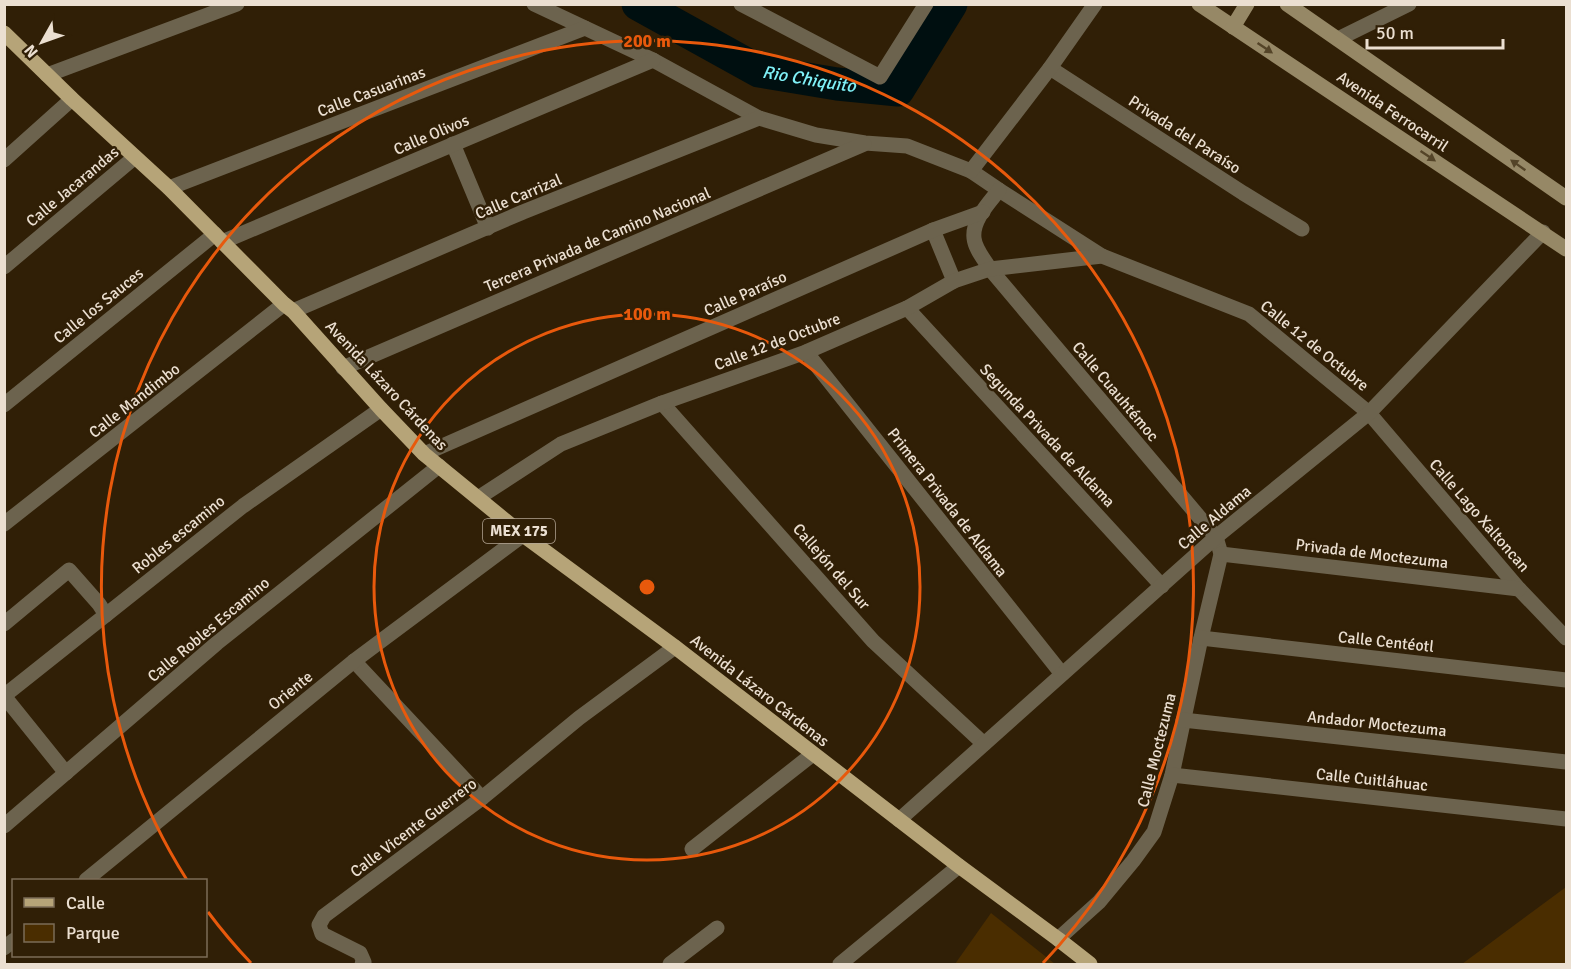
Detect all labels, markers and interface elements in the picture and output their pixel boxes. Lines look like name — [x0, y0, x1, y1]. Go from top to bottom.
north arrow — [12, 12, 72, 72]
scale bar — [1367, 12, 1504, 50]
text: 50 m — [1376, 22, 1414, 44]
text: 200 m — [623, 30, 671, 52]
text: N — [20, 40, 43, 62]
one-way arrow — [1257, 43, 1274, 54]
water label: Rio Chiquito — [761, 61, 858, 97]
street label: Calle Casuarinas — [315, 62, 428, 122]
street label: Avenida Ferrocarril — [1333, 67, 1452, 157]
street label: Privada del Paraíso — [1125, 91, 1244, 179]
street label: Calle Olivos — [391, 110, 472, 160]
street label: Calle Jacarandas — [22, 142, 123, 231]
one-way arrow — [1420, 150, 1436, 161]
one-way arrow — [1511, 159, 1527, 171]
street label: Calle Carrizal — [472, 170, 565, 224]
street label: Tercera Privada de Camino Nacional — [481, 183, 714, 297]
street label: Calle los Sauces — [50, 263, 148, 348]
street label: Calle Paraíso — [701, 267, 790, 321]
street label: Calle 12 de Octubre — [1256, 296, 1373, 396]
text: 100 m — [623, 303, 671, 325]
street label: Calle 12 de Octubre — [711, 309, 843, 375]
street label: Avenida Lázaro Cárdenas — [321, 317, 452, 455]
street label: Calle Cuauhtémoc — [1068, 338, 1163, 446]
street label: Calle Mandimbo — [85, 359, 184, 443]
street label: Segunda Privada de Aldama — [975, 360, 1119, 512]
street label: Primera Privada de Aldama — [883, 424, 1012, 581]
street label: Calle Lago Xaltoncan — [1425, 455, 1534, 576]
street label: Calle Aldama — [1174, 481, 1256, 554]
street label: Robles escamino — [128, 491, 229, 578]
road number: MEX 175 — [483, 519, 555, 543]
street label: Callejón del Sur — [788, 519, 874, 614]
street label: Privada de Moctezuma — [1294, 535, 1449, 573]
street label: Calle Robles Escamino — [143, 573, 274, 687]
centre of rings — [637, 577, 657, 597]
street label: Calle Centéotl — [1337, 627, 1435, 657]
street label: Avenida Lázaro Cárdenas — [686, 630, 833, 751]
street label: Oriente — [264, 667, 317, 715]
street label: Calle Moctezuma — [1133, 691, 1181, 810]
street label: Andador Moctezuma — [1306, 707, 1448, 741]
street label: Calle Cuitláhuac — [1315, 764, 1429, 796]
street label: Calle Vicente Guerrero — [346, 774, 481, 882]
legend — [12, 879, 207, 957]
text: Calle — [66, 892, 105, 914]
text: Parque — [66, 922, 120, 944]

